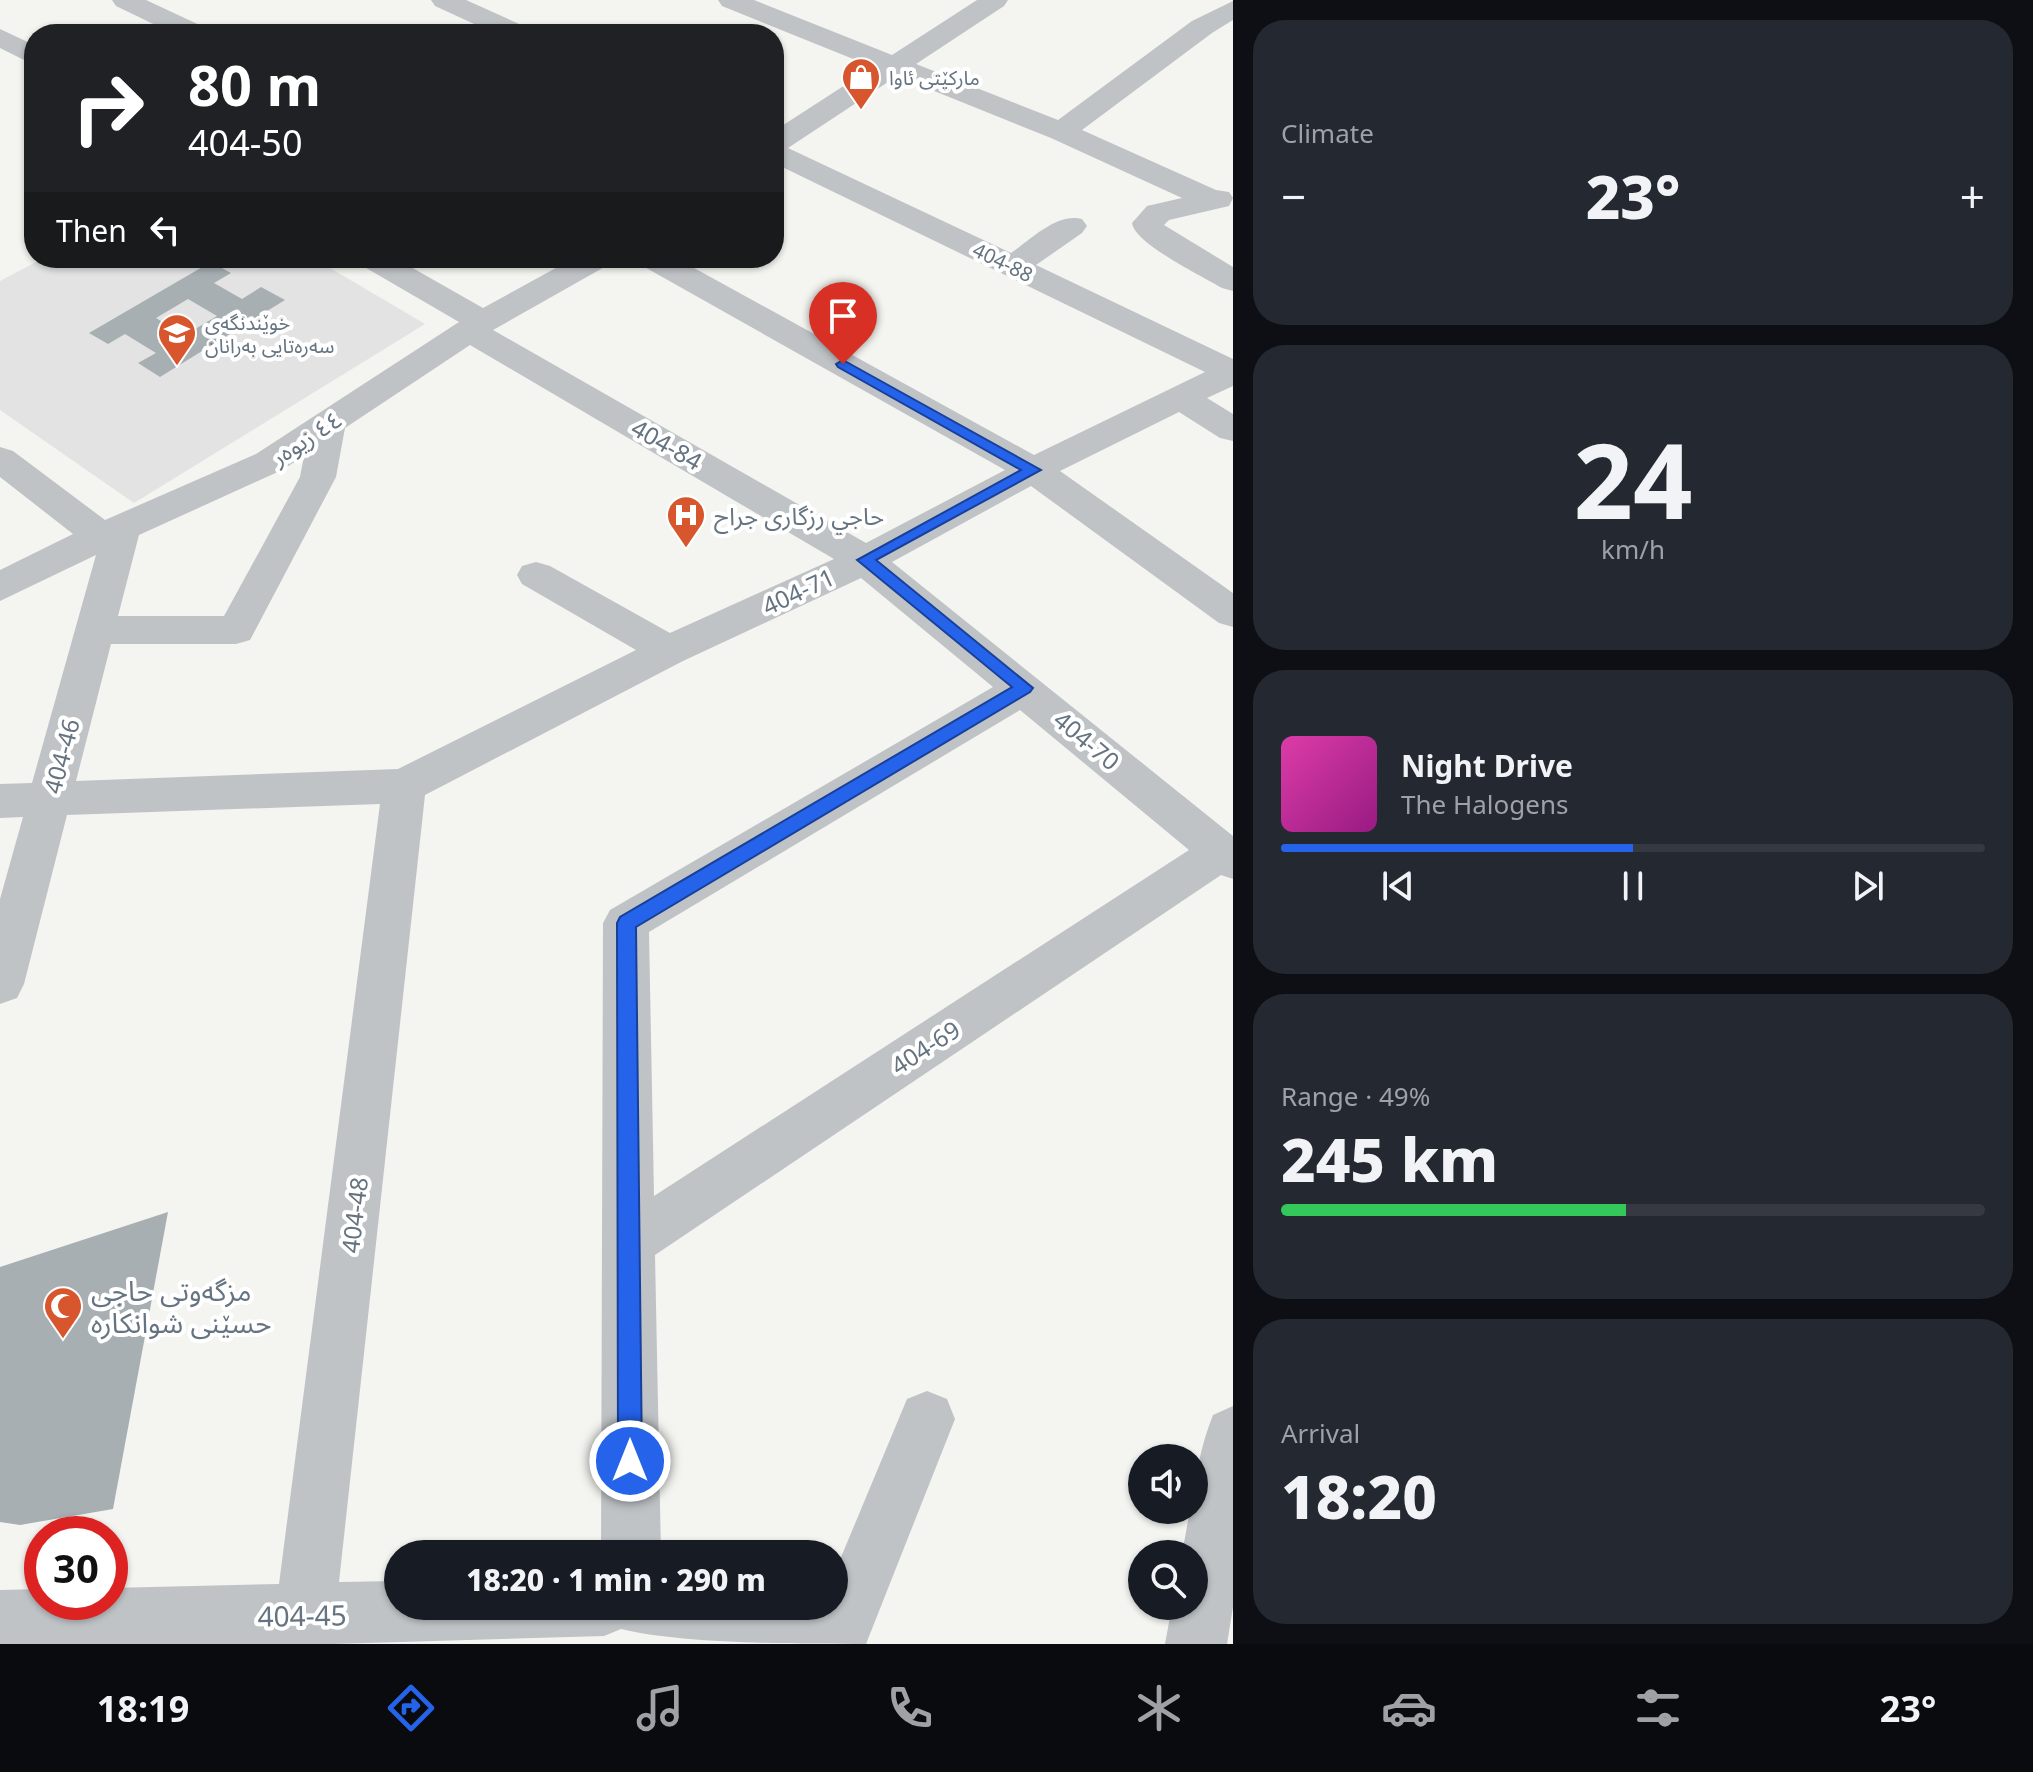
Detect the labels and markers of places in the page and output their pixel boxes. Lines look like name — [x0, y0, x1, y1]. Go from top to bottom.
shop icon: مارکێتی ئاوا — [840, 56, 882, 111]
place label: مارکێتی ئاوا — [889, 64, 980, 91]
pin — [809, 282, 877, 364]
place label: خوێندنگەی سەرەتایی بەرانان — [205, 309, 334, 359]
school or university icon: خوێندنگەی سەرەتایی بەرانان — [156, 312, 198, 367]
hospital icon: حاجي رزگارى جراح — [665, 494, 707, 549]
place label: حاجي رزگارى جراح — [714, 499, 884, 535]
place label: مزگەوتی حاجی حسێنی شوانکارە — [91, 1271, 271, 1341]
mosque icon: مزگەوتی حاجی حسێنی شوانکارە — [42, 1285, 84, 1340]

